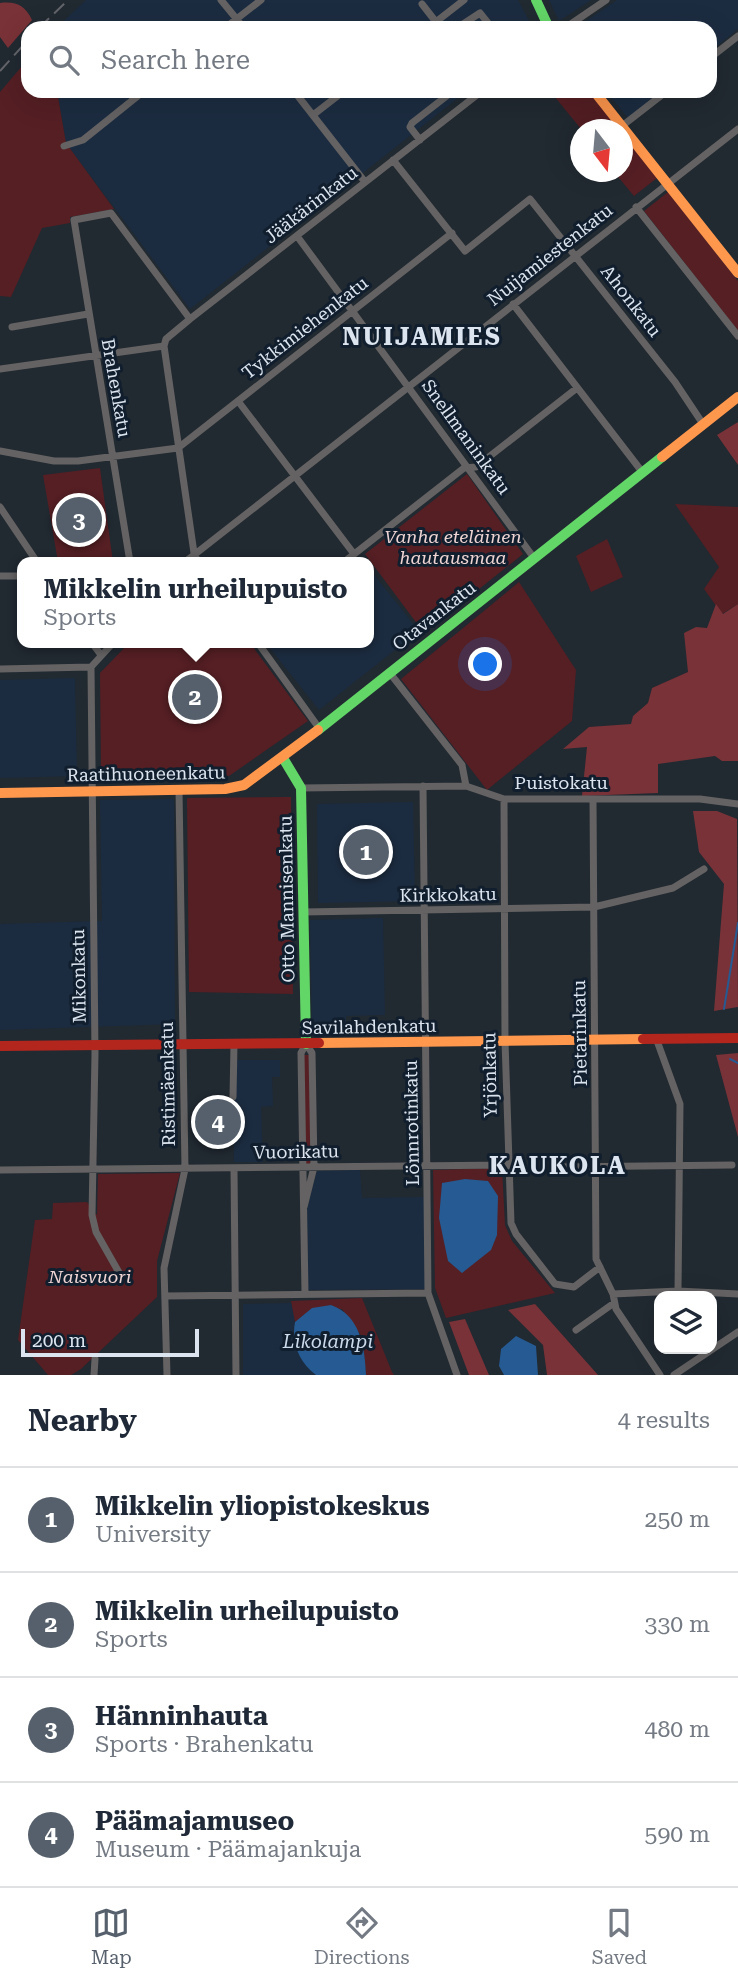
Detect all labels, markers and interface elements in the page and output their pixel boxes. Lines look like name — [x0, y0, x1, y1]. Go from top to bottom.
search box — [21, 21, 717, 98]
icon: search — [45, 41, 83, 79]
text: Search here — [101, 45, 250, 75]
north arrow — [570, 119, 633, 182]
street label: Jääkärinkatu — [260, 162, 361, 247]
street label: Nuijamiestenkatu — [483, 199, 616, 310]
street label: Ahonkatu — [597, 261, 666, 341]
street label: Tykkimiehenkatu — [238, 272, 372, 383]
district label: NUIJAMIES — [342, 323, 502, 351]
street label: Brahenkatu — [97, 337, 136, 439]
street label: Snellmaninkatu — [418, 375, 515, 498]
pin: 3 — [56, 494, 102, 546]
park label: Vanha eteläinen hautausmaa — [384, 526, 522, 568]
popup — [17, 557, 374, 648]
text: Mikkelin urheilupuisto — [43, 574, 348, 604]
street label: Otavankatu — [388, 577, 479, 655]
text: Sports — [43, 604, 116, 631]
your location — [468, 647, 502, 681]
pin: 2 — [172, 671, 218, 723]
street label: Raatihuoneenkatu — [66, 762, 226, 785]
street label: Puistokatu — [514, 772, 608, 793]
street label: Otto Mannisenkatu — [275, 815, 298, 983]
pin: 1 — [343, 826, 389, 878]
street label: Kirkkokatu — [399, 883, 497, 906]
street label: Mikonkatu — [67, 929, 90, 1023]
street label: Pietarinkatu — [568, 980, 591, 1086]
street label: Savilahdenkatu — [301, 1015, 437, 1038]
street label: Ristimäenkatu — [156, 1021, 179, 1147]
street label: Yrjönkatu — [478, 1032, 501, 1118]
street label: Lönnrotinkatu — [400, 1060, 423, 1186]
pin: 4 — [195, 1096, 241, 1148]
street label: Vuorikatu — [253, 1140, 339, 1163]
district label: KAUKOLA — [489, 1152, 627, 1180]
park label: Naisvuori — [48, 1266, 132, 1287]
map controls — [654, 1291, 717, 1354]
button: layers — [654, 1291, 717, 1354]
scale bar — [21, 1326, 200, 1358]
text: 200 m — [32, 1329, 86, 1352]
water label: Likolampi — [282, 1330, 373, 1353]
text: Nearby — [28, 1403, 137, 1438]
text: 4 results — [618, 1407, 710, 1434]
text: Mikkelin yliopistokeskus — [95, 1491, 430, 1521]
text: 1 — [45, 1506, 57, 1533]
text: 250 m — [645, 1506, 710, 1533]
text: University — [95, 1521, 211, 1548]
text: Mikkelin urheilupuisto — [95, 1596, 399, 1626]
text: 2 — [45, 1611, 57, 1638]
text: 330 m — [645, 1611, 710, 1638]
text: Sports — [95, 1626, 168, 1653]
text: Hänninhauta — [95, 1701, 268, 1731]
text: 3 — [45, 1716, 57, 1743]
text: 480 m — [645, 1716, 710, 1743]
text: Sports · Brahenkatu — [95, 1731, 313, 1758]
text: Päämajamuseo — [95, 1806, 294, 1836]
text: 4 — [45, 1821, 57, 1848]
text: 590 m — [645, 1821, 710, 1848]
text: Museum · Päämajankuja — [95, 1836, 361, 1863]
tab: Map — [91, 1904, 132, 1969]
tab: Directions — [314, 1904, 410, 1969]
tab: Saved — [592, 1904, 647, 1969]

